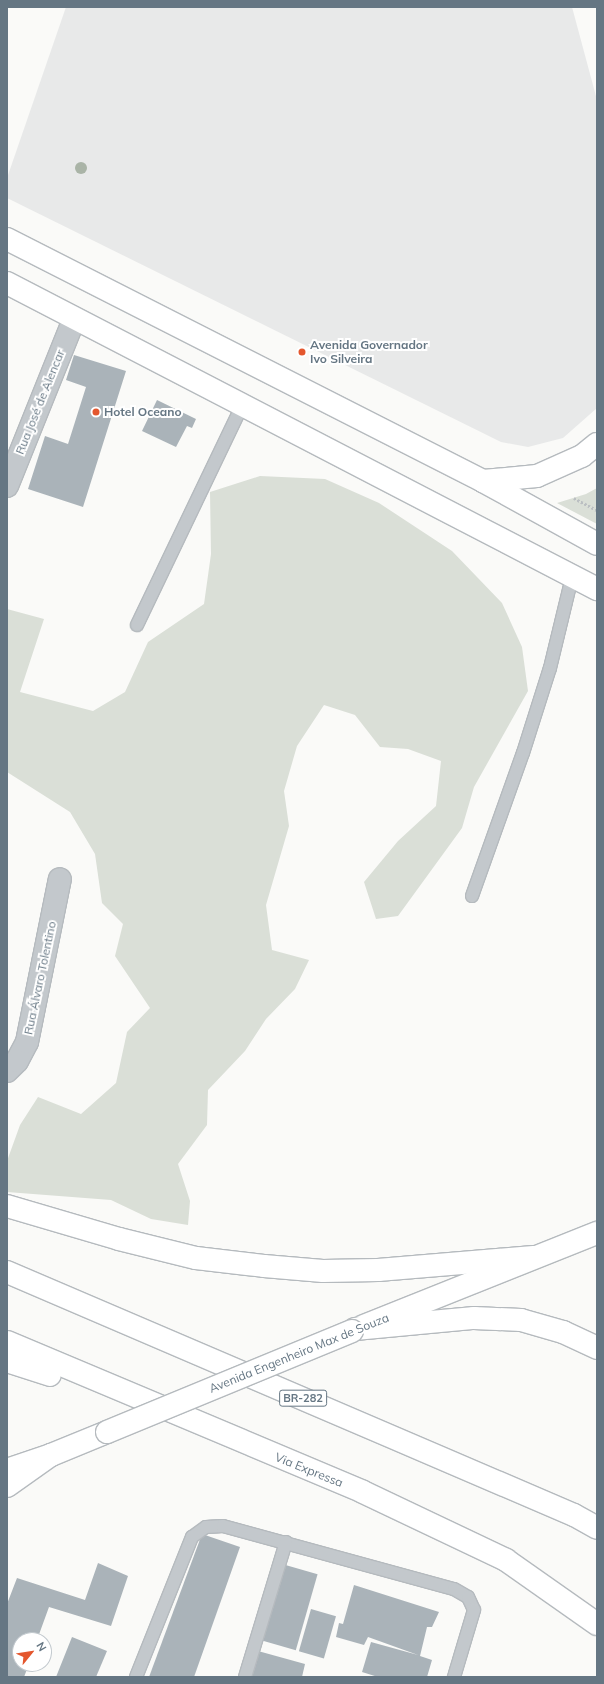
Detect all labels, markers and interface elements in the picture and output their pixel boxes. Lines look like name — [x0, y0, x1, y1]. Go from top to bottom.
place label: Avenida Governador Ivo Silveira — [310, 338, 428, 366]
marker: Avenida Governador Ivo Silveira — [297, 347, 307, 357]
street label: Rua José de Alencar — [12, 348, 68, 456]
place label: Hotel Oceano — [104, 405, 182, 419]
marker: Hotel Oceano — [91, 407, 101, 417]
street label: Rua Álvaro Tolentino — [21, 920, 59, 1036]
street label: Avenida Engenheiro Max de Souza — [207, 1310, 391, 1396]
road number: BR-282 — [279, 1389, 327, 1407]
street label: Via Expressa — [273, 1450, 345, 1490]
north arrow — [12, 1632, 52, 1672]
text: N — [33, 1639, 50, 1654]

